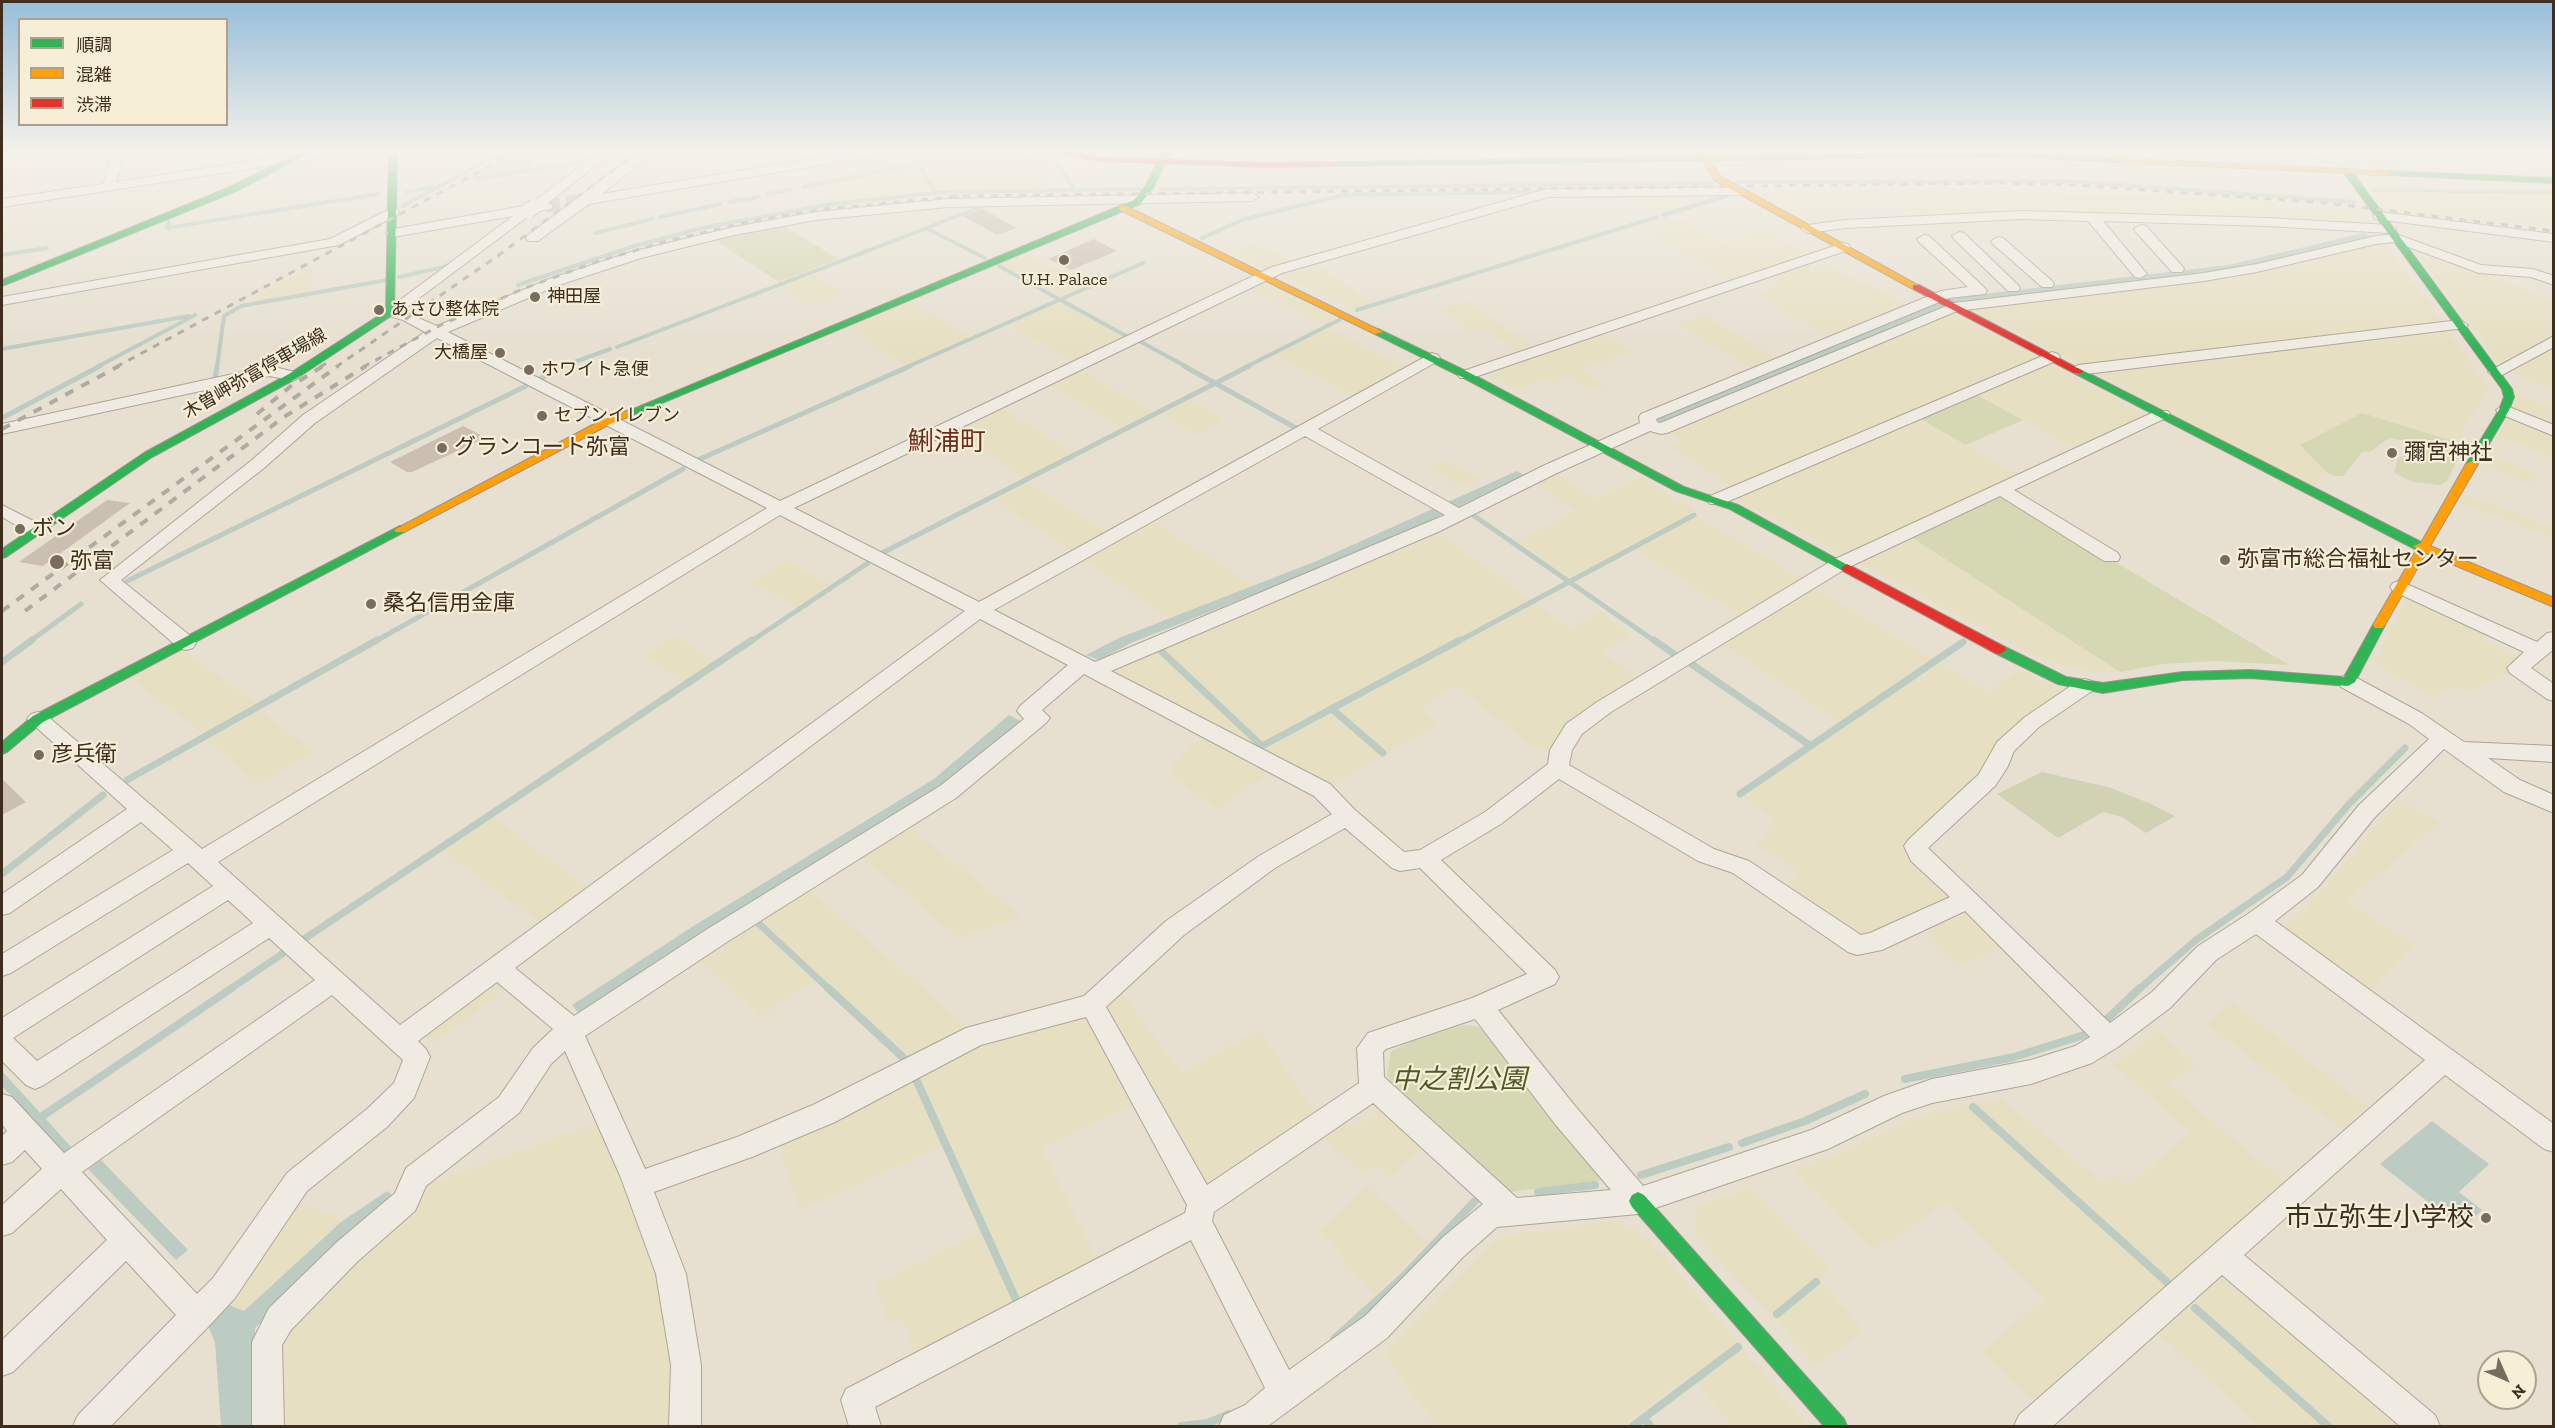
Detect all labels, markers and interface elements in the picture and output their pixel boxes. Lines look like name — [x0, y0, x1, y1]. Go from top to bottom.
legend — [18, 18, 228, 126]
text: 順調 — [76, 34, 112, 56]
text: 混雑 — [76, 64, 112, 86]
text: 渋滞 — [76, 94, 112, 116]
marker: U.H. Palace — [1057, 253, 1071, 267]
place label: U.H. Palace — [1021, 269, 1107, 291]
place label: 神田屋 — [547, 286, 601, 308]
marker: 神田屋 — [528, 290, 542, 304]
place label: あさひ整体院 — [391, 299, 499, 321]
marker: あさひ整体院 — [372, 303, 386, 317]
street label: 木曽岬弥富停車場線 — [179, 324, 331, 424]
place label: 大橋屋 — [434, 342, 488, 364]
marker: 大橋屋 — [493, 346, 507, 360]
place label: ホワイト急便 — [541, 359, 649, 381]
marker: ホワイト急便 — [522, 363, 536, 377]
place label: セブンイレブン — [554, 405, 680, 427]
marker: セブンイレブン — [535, 409, 549, 423]
district label: 鯏浦町 — [908, 427, 986, 459]
place label: グランコート弥富 — [454, 435, 630, 461]
place label: 彌宮神社 — [2404, 440, 2492, 466]
marker: グランコート弥富 — [435, 441, 449, 455]
marker: 彌宮神社 — [2385, 446, 2399, 460]
place label: ボン — [32, 516, 76, 542]
marker: ボン — [13, 522, 27, 536]
place label: 弥富市総合福祉センター — [2237, 547, 2479, 573]
place label: 弥富 — [70, 549, 114, 575]
marker: 弥富 — [48, 553, 66, 571]
marker: 弥富市総合福祉センター — [2218, 553, 2232, 567]
place label: 桑名信用金庫 — [383, 591, 515, 617]
marker: 桑名信用金庫 — [364, 597, 378, 611]
place label: 彦兵衛 — [51, 742, 117, 768]
marker: 彦兵衛 — [32, 748, 46, 762]
park label: 中之割公園 — [1392, 1064, 1526, 1096]
place label: 市立弥生小学校 — [2285, 1202, 2474, 1234]
marker: 市立弥生小学校 — [2479, 1211, 2493, 1225]
north arrow — [2477, 1350, 2537, 1410]
text: N — [2508, 1381, 2530, 1403]

